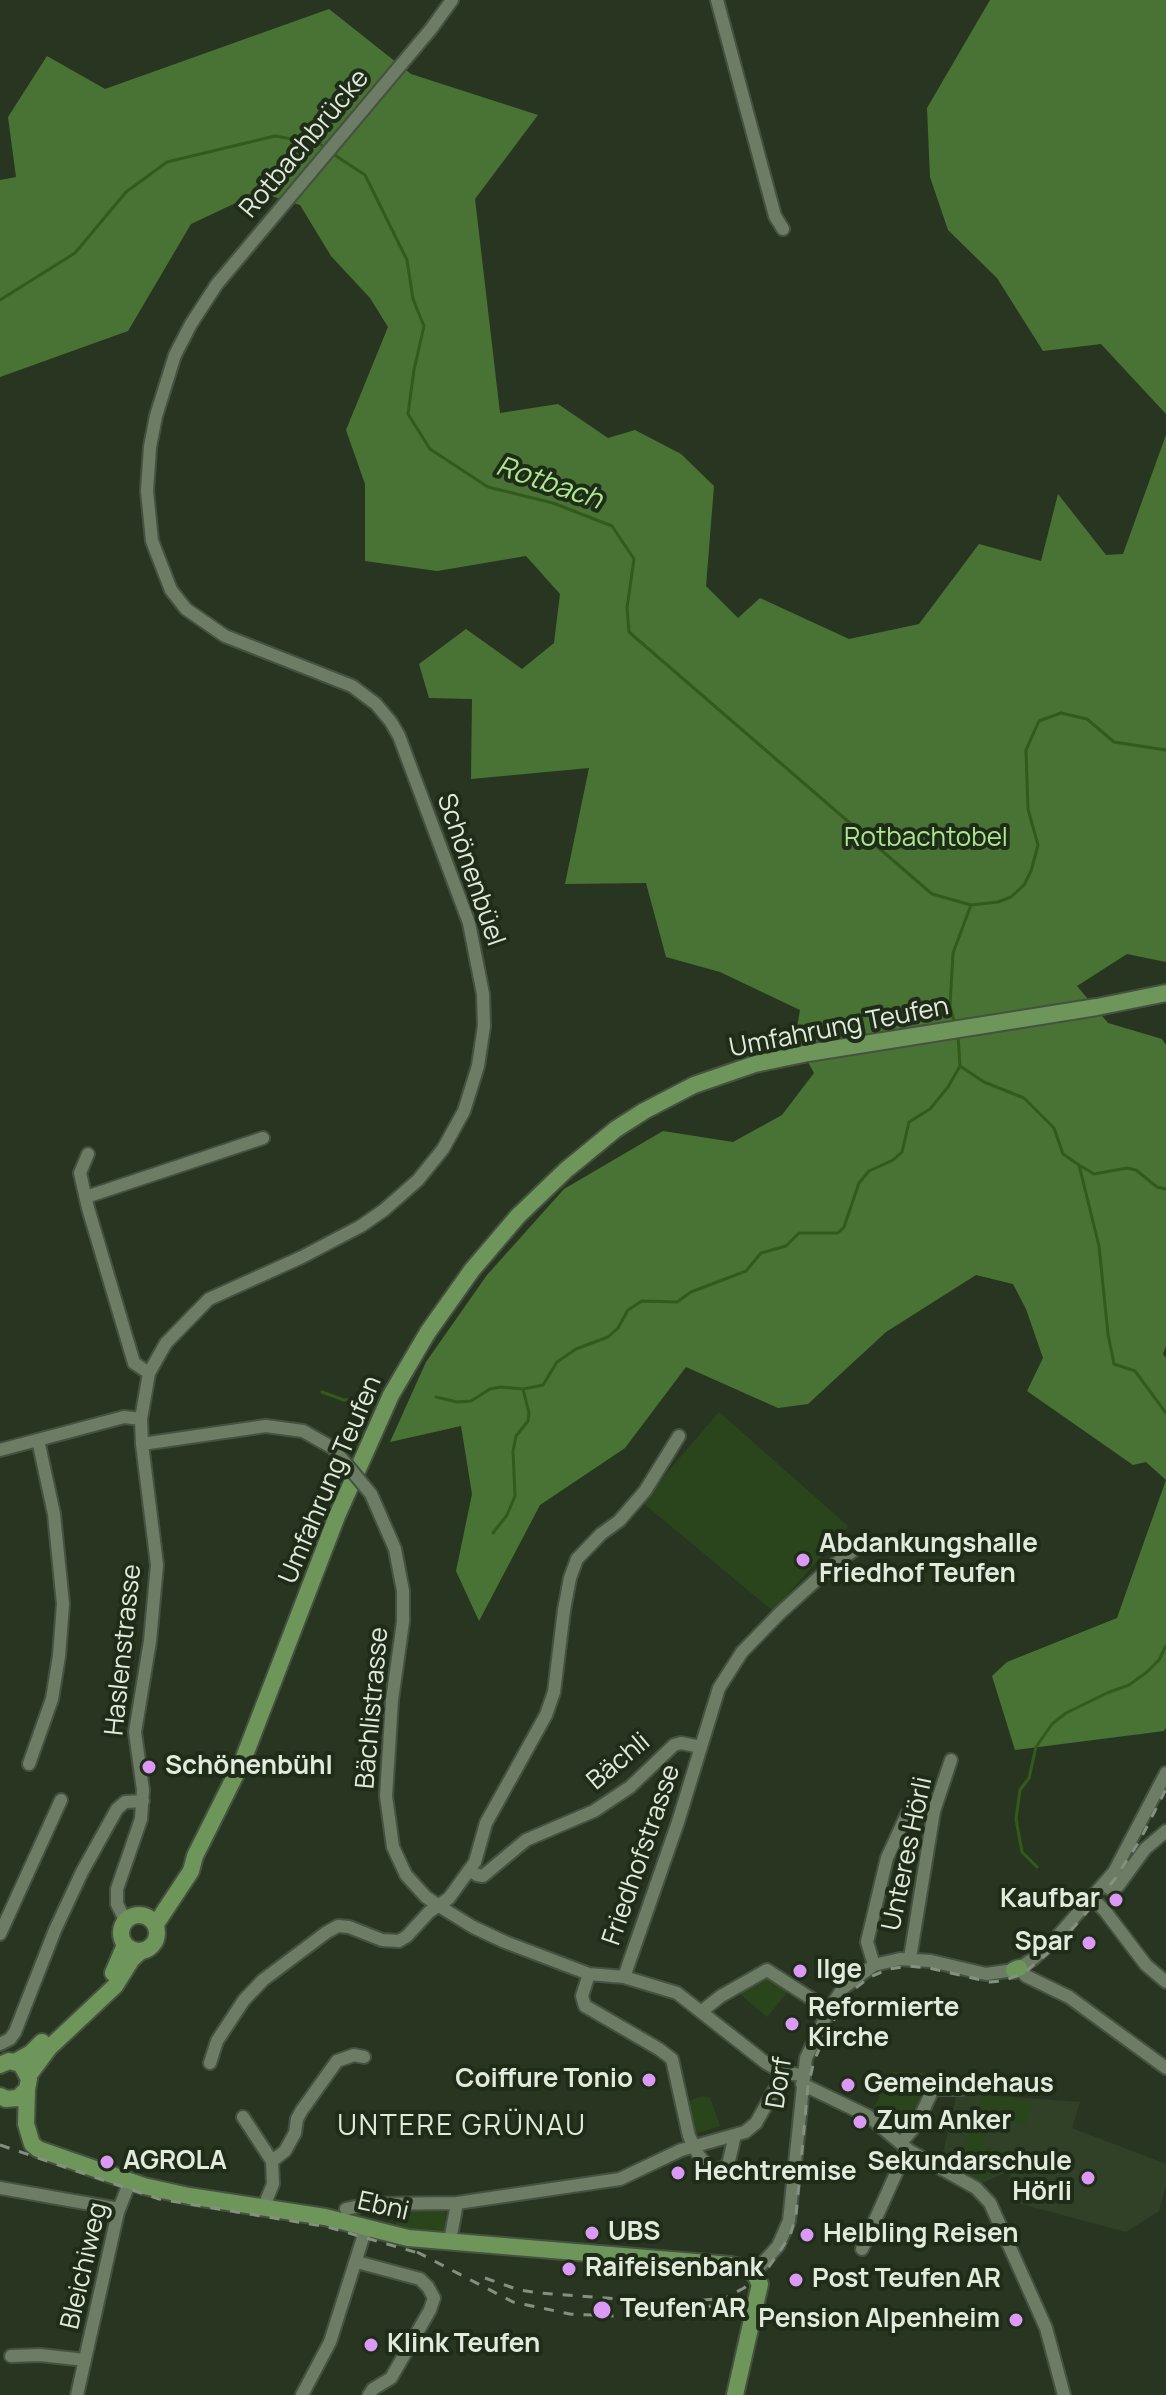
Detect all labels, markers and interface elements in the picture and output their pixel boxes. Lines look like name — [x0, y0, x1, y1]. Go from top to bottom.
street label: Rotbachbrücke — [234, 63, 376, 225]
water label: Rotbach — [492, 450, 606, 518]
street label: Schönenbüel — [429, 790, 511, 950]
park label: Rotbachtobel — [844, 823, 1008, 855]
street label: Umfahrung Teufen — [727, 991, 951, 1065]
street label: Umfahrung Teufen — [273, 1371, 389, 1589]
place label: Abdankungshalle Friedhof Teufen — [819, 1529, 1038, 1590]
marker: Abdankungshalle Friedhof Teufen — [794, 1551, 812, 1569]
street label: Haslenstrasse — [99, 1563, 149, 1737]
street label: Bächlistrasse — [350, 1626, 396, 1790]
street label: Bächli — [581, 1727, 657, 1797]
place label: Schönenbühl — [165, 1751, 333, 1783]
marker: Schönenbühl — [140, 1758, 158, 1776]
street label: Friedhofstrasse — [596, 1761, 688, 1949]
street label: Unteres Hörli — [876, 1774, 940, 1934]
place label: Kaufbar — [1000, 1884, 1100, 1916]
marker: Kaufbar — [1107, 1891, 1125, 1909]
place label: Spar — [1015, 1927, 1073, 1959]
marker: Spar — [1080, 1934, 1098, 1952]
place label: Ilge — [816, 1955, 862, 1987]
marker: Ilge — [791, 1962, 809, 1980]
place label: Reformierte Kirche — [808, 1993, 959, 2054]
marker: Reformierte Kirche — [783, 2015, 801, 2033]
street label: Dorf — [761, 2055, 799, 2111]
place label: Coiffure Tonio — [455, 2064, 633, 2096]
place label: Gemeindehaus — [864, 2069, 1054, 2101]
marker: Coiffure Tonio — [640, 2071, 658, 2089]
marker: Gemeindehaus — [839, 2076, 857, 2094]
place label: Zum Anker — [876, 2106, 1012, 2138]
district label: UNTERE GRÜNAU — [337, 2110, 587, 2144]
marker: Zum Anker — [851, 2113, 869, 2131]
place label: AGROLA — [123, 2146, 227, 2178]
place label: Sekundarschule Hörli — [868, 2147, 1072, 2208]
marker: AGROLA — [98, 2153, 116, 2171]
place label: Hechtremise — [694, 2157, 857, 2189]
marker: Hechtremise — [669, 2164, 687, 2182]
marker: Sekundarschule Hörli — [1079, 2169, 1097, 2187]
street label: Ebni — [354, 2186, 412, 2228]
street label: Bleichiweg — [55, 2200, 115, 2332]
place label: UBS — [608, 2217, 660, 2249]
place label: Helbling Reisen — [823, 2219, 1018, 2251]
marker: UBS — [583, 2224, 601, 2242]
marker: Helbling Reisen — [798, 2226, 816, 2244]
place label: Raifeisenbank — [585, 2253, 764, 2285]
marker: Raifeisenbank — [560, 2260, 578, 2278]
place label: Post Teufen AR — [812, 2264, 1001, 2296]
marker: Post Teufen AR — [787, 2271, 805, 2289]
place label: Teufen AR — [620, 2294, 746, 2326]
marker: Teufen AR — [591, 2299, 613, 2321]
place label: Pension Alpenheim — [758, 2304, 1000, 2336]
marker: Pension Alpenheim — [1007, 2311, 1025, 2329]
place label: Klink Teufen — [387, 2329, 540, 2361]
marker: Klink Teufen — [362, 2336, 380, 2354]

